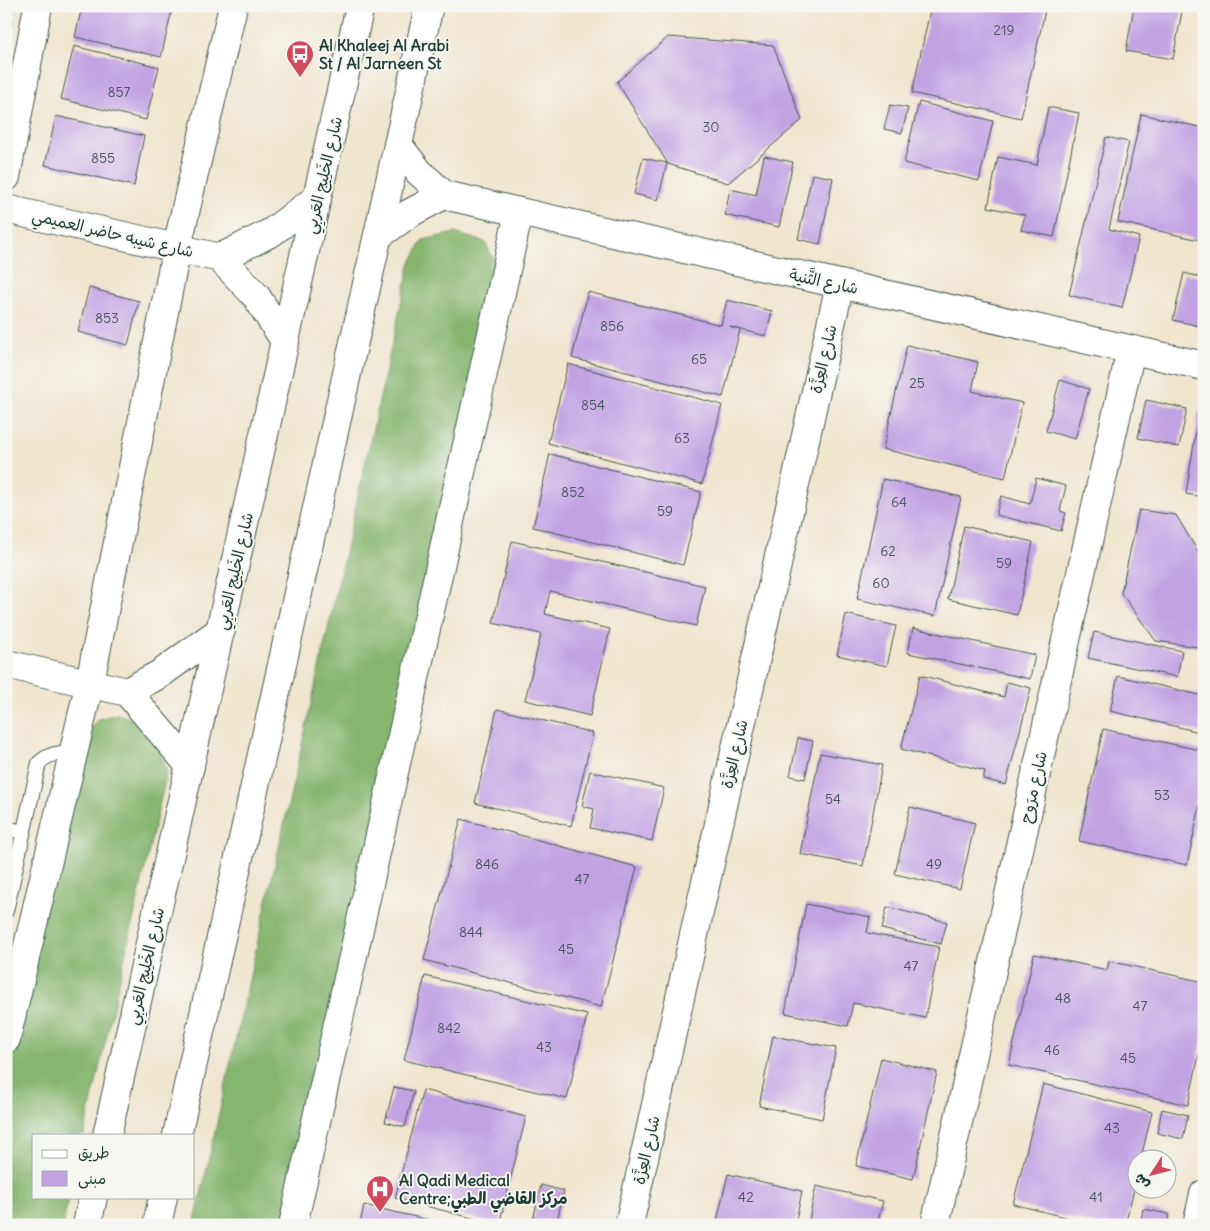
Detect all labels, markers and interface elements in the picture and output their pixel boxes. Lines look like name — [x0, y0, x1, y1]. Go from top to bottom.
house number: 219 — [993, 21, 1015, 39]
place label: Al Khaleej Al Arabi St / Al Jarneen St — [319, 35, 449, 73]
bus stop icon: Al Khaleej Al Arabi St / Al Jarneen St — [285, 39, 315, 78]
house number: 857 — [108, 83, 131, 101]
street label: شارع الخَلِيج العَربِي — [300, 114, 351, 237]
house number: 30 — [702, 118, 720, 136]
house number: 855 — [91, 149, 115, 167]
street label: شارع شيبه حاضر العميمي — [29, 205, 196, 266]
street label: شارع الثَّنية — [787, 263, 860, 300]
house number: 853 — [95, 309, 119, 327]
house number: 856 — [600, 317, 624, 335]
street label: شارع العِزَّة — [805, 323, 843, 396]
house number: 65 — [691, 350, 707, 368]
house number: 25 — [909, 374, 925, 392]
house number: 854 — [581, 396, 605, 414]
house number: 63 — [674, 429, 690, 447]
house number: 852 — [561, 483, 585, 501]
house number: 64 — [891, 493, 907, 511]
house number: 59 — [657, 502, 673, 520]
street label: شارع الخَلِيج العَربِي — [211, 510, 262, 633]
house number: 62 — [880, 542, 896, 560]
house number: 59 — [996, 554, 1012, 572]
house number: 60 — [872, 574, 890, 592]
street label: شارع العِزَّة — [716, 718, 754, 791]
street label: شارع مرَوح — [1015, 749, 1053, 825]
house number: 53 — [1154, 786, 1170, 804]
house number: 54 — [825, 790, 841, 808]
house number: 846 — [475, 855, 499, 873]
house number: 49 — [926, 855, 942, 873]
house number: 47 — [575, 870, 590, 888]
street label: شارع الخَلِيج العَربِي — [122, 905, 173, 1028]
house number: 844 — [459, 923, 483, 941]
house number: 45 — [558, 940, 574, 958]
house number: 47 — [904, 957, 919, 975]
house number: 48 — [1055, 989, 1071, 1007]
house number: 47 — [1133, 997, 1148, 1015]
house number: 842 — [437, 1019, 461, 1037]
house number: 43 — [536, 1038, 552, 1056]
house number: 46 — [1044, 1041, 1060, 1059]
house number: 45 — [1120, 1049, 1136, 1067]
street label: شارع العِزَّة — [628, 1114, 666, 1187]
house number: 43 — [1104, 1119, 1120, 1137]
legend — [32, 1134, 195, 1198]
text: طريق — [78, 1143, 110, 1162]
north arrow — [1128, 1148, 1178, 1198]
text: مبنى — [78, 1169, 106, 1189]
place label: Al Qadi Medical Centre;مركز القاضي الطبي — [399, 1170, 568, 1213]
text: ش — [1130, 1170, 1153, 1193]
hospital icon: Al Qadi Medical Centre;مركز القاضي الطبي — [365, 1174, 395, 1213]
house number: 42 — [738, 1188, 754, 1206]
house number: 41 — [1089, 1188, 1103, 1206]

